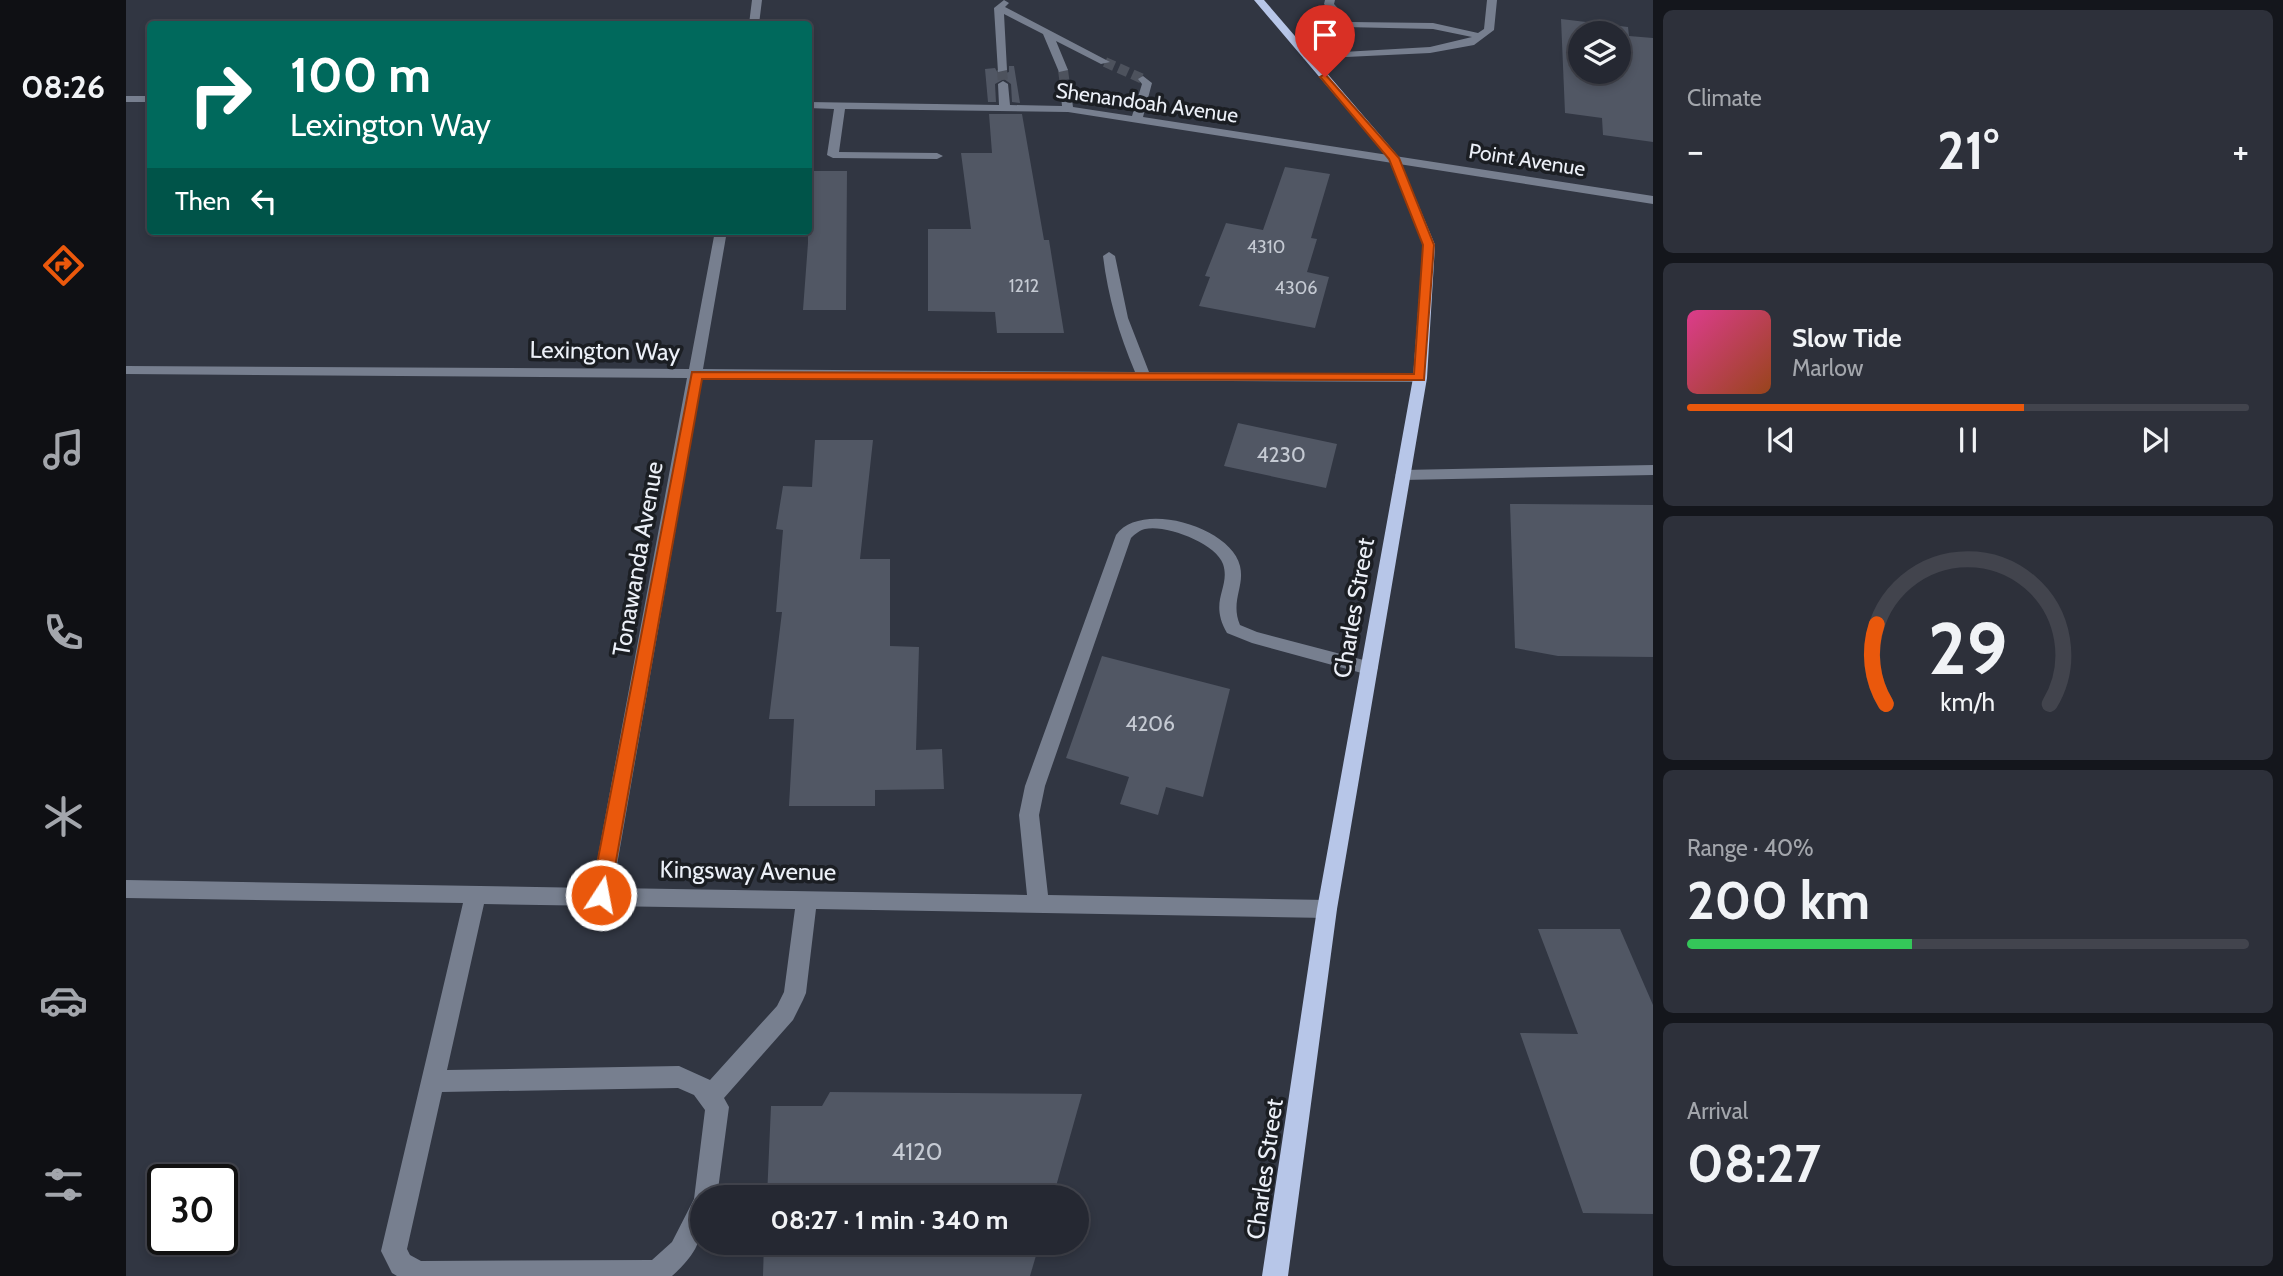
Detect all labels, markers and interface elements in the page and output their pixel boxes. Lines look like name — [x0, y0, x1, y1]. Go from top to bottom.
pin — [1295, 5, 1355, 77]
icon: arrive — [1306, 16, 1344, 54]
map controls — [1568, 21, 1631, 84]
button: layers — [1568, 21, 1631, 84]
text: 100 m — [290, 45, 431, 104]
icon: right — [175, 49, 266, 140]
text: 08:26 — [21, 67, 105, 106]
street label: Shenandoah Avenue — [1054, 77, 1240, 128]
text: Climate — [1687, 84, 1762, 112]
text: Lexington Way — [290, 105, 491, 144]
text: 21° — [1937, 119, 1999, 182]
text: − — [1687, 127, 1704, 174]
text: + — [2232, 127, 2249, 174]
street label: Point Avenue — [1467, 138, 1587, 181]
icon: left — [245, 182, 283, 220]
text: Then — [175, 185, 231, 217]
house number: 4310 — [1247, 236, 1285, 258]
icon: directions — [39, 241, 88, 290]
house number: 1212 — [1009, 275, 1039, 297]
house number: 4306 — [1275, 277, 1317, 299]
text: Slow Tide — [1792, 322, 1902, 354]
street label: Lexington Way — [529, 335, 681, 366]
text: Marlow — [1792, 354, 1863, 382]
icon: previous — [1762, 421, 1800, 459]
icon: pause — [1949, 421, 1987, 459]
icon: next — [2136, 421, 2174, 459]
icon: music — [39, 425, 88, 474]
house number: 4230 — [1256, 442, 1306, 467]
street label: Tonawanda Avenue — [606, 459, 669, 659]
street label: Charles Street — [1327, 536, 1380, 680]
text: 29 — [1928, 604, 2008, 692]
icon: phone — [39, 608, 88, 657]
text: km/h — [1941, 687, 1995, 717]
house number: 4206 — [1125, 711, 1175, 736]
icon: climate — [39, 792, 88, 841]
text: Range · 40% — [1687, 834, 1814, 862]
street label: Kingsway Avenue — [660, 854, 837, 887]
position arrow — [564, 858, 638, 932]
text: 200 km — [1687, 869, 1870, 932]
icon: car — [39, 976, 88, 1025]
street label: Charles Street — [1240, 1097, 1289, 1241]
text: Arrival — [1687, 1097, 1748, 1125]
text: 08:27 — [1687, 1132, 1821, 1195]
house number: 4120 — [891, 1137, 943, 1166]
icon: filters — [39, 1160, 88, 1209]
speed limit sign: 30 — [147, 1164, 238, 1255]
text: 08:27 · 1 min · 340 m — [771, 1204, 1008, 1236]

